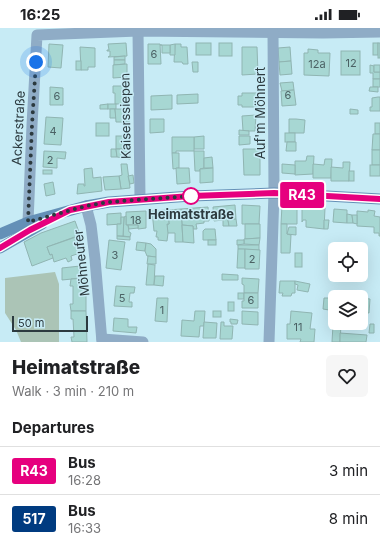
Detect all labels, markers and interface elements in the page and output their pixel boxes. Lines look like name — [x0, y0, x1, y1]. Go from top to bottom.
text: 16:25 — [20, 5, 60, 24]
house number: 6 — [151, 47, 158, 61]
your location — [26, 52, 46, 72]
house number: 12 — [345, 56, 357, 70]
house number: 12a — [308, 57, 326, 71]
street label: Auf'm Möhnert — [252, 67, 268, 159]
street label: Kaiserssiepen — [116, 73, 134, 159]
house number: 6 — [285, 88, 292, 102]
house number: 6 — [54, 89, 61, 103]
street label: Ackerstraße — [8, 90, 28, 166]
house number: 4 — [49, 124, 57, 138]
house number: 2 — [47, 153, 53, 167]
line badge: R43 — [279, 182, 325, 208]
text: R43 — [288, 186, 316, 203]
marker: Heimatstraße — [182, 187, 200, 205]
place label: Heimatstraße — [148, 206, 234, 222]
house number: 18 — [130, 213, 142, 227]
street label: Möhneufer — [70, 229, 92, 297]
map controls — [328, 242, 368, 330]
button: locate — [328, 242, 368, 282]
house number: 3 — [112, 248, 119, 262]
house number: 2 — [249, 252, 255, 266]
button: layers — [328, 290, 368, 330]
house number: 5 — [119, 291, 126, 305]
house number: 6 — [248, 293, 255, 307]
house number: 1 — [160, 303, 164, 317]
scale bar — [12, 314, 88, 333]
text: 50 m — [18, 316, 44, 330]
house number: 11 — [294, 320, 302, 334]
button: heart — [326, 355, 368, 397]
text: Heimatstraße — [12, 356, 140, 379]
text: Walk · 3 min · 210 m — [12, 383, 134, 399]
text: Departures — [12, 418, 94, 437]
text: Bus — [68, 453, 96, 472]
text: 3 min — [329, 461, 368, 480]
text: R43 — [20, 462, 48, 479]
text: 16:28 — [68, 472, 101, 488]
text: Bus — [68, 501, 96, 520]
text: 8 min — [329, 509, 368, 528]
text: 517 — [22, 510, 46, 527]
text: 16:33 — [68, 520, 101, 536]

